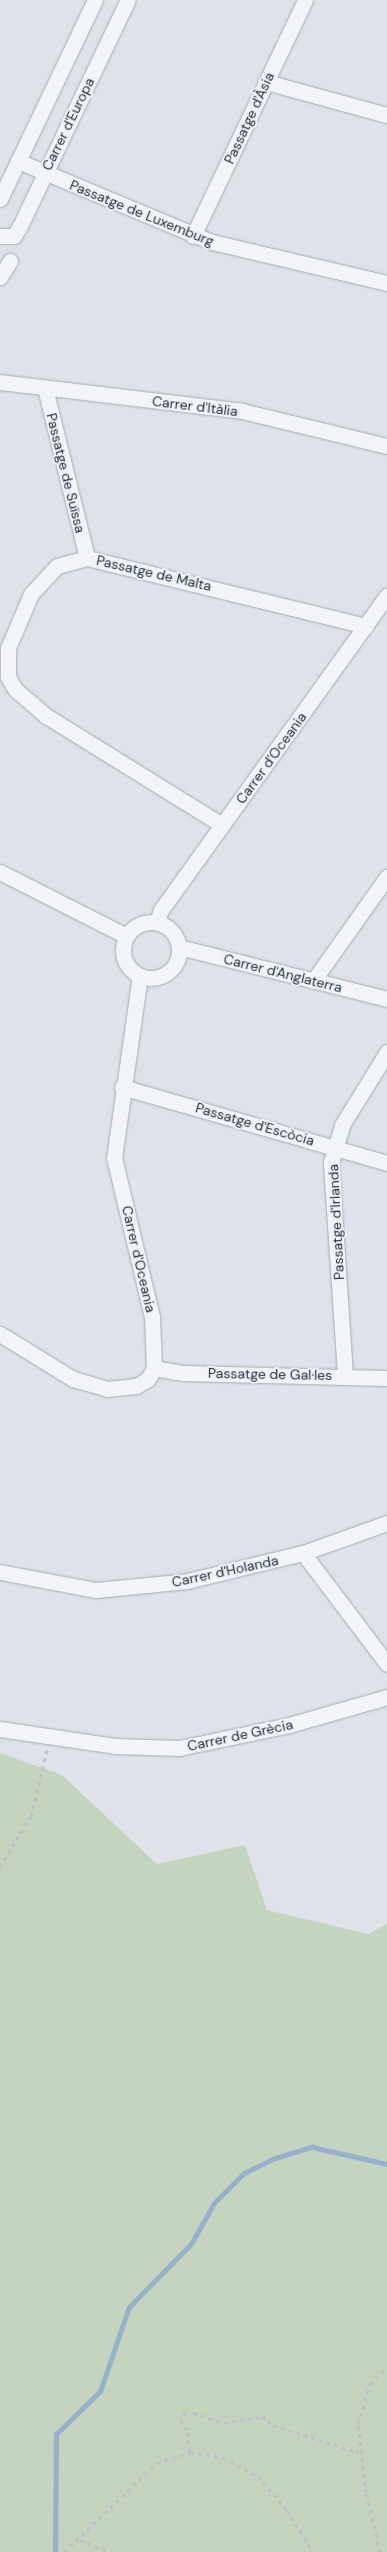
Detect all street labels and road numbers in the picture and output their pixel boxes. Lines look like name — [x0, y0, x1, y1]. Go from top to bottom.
street label: Passatge d'Àsia — [220, 70, 278, 166]
street label: Carrer d'Europa — [38, 75, 98, 173]
street label: Passatge de Luxemburg — [67, 176, 217, 250]
street label: Carrer d'Itàlia — [151, 392, 239, 420]
street label: Passatge de Suïssa — [43, 411, 89, 535]
street label: Passatge de Malta — [95, 552, 213, 594]
street label: Carrer d'Oceania — [232, 709, 310, 807]
street label: Carrer d'Anglaterra — [222, 950, 344, 996]
street label: Passatge d'Escòcia — [194, 1099, 316, 1149]
street label: Passatge d'Irlanda — [325, 1164, 347, 1280]
street label: Carrer d'Oceania — [119, 1204, 159, 1314]
street label: Passatge de Gal·les — [208, 1365, 332, 1383]
street label: Carrer d'Holanda — [170, 1551, 280, 1591]
street label: Carrer de Grècia — [186, 1716, 294, 1754]

